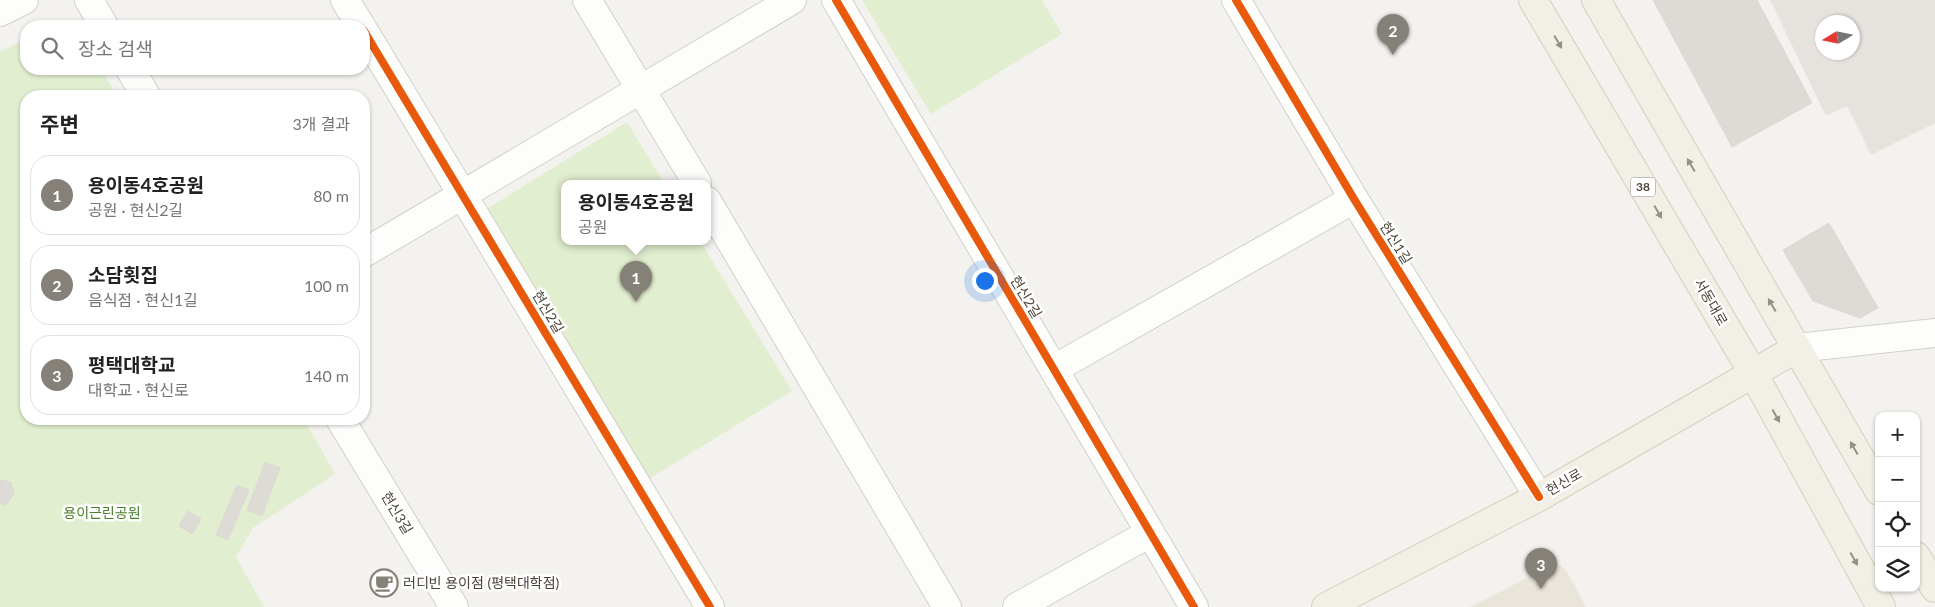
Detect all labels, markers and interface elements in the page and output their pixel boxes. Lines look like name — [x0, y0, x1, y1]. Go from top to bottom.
pin: 2 — [1377, 14, 1409, 55]
north arrow — [1815, 15, 1860, 60]
search box — [20, 20, 370, 75]
icon: search — [38, 34, 66, 62]
one-way arrow — [1554, 35, 1562, 49]
text: 장소 검색 — [78, 37, 153, 60]
text: 주변 — [40, 111, 79, 136]
text: 3개 결과 — [292, 114, 350, 133]
one-way arrow — [1687, 157, 1695, 172]
text: 용이동4호공원 — [88, 173, 204, 196]
road number: 38 — [1630, 178, 1656, 196]
popup — [561, 180, 711, 245]
text: 1 — [52, 186, 62, 205]
text: 80 m — [313, 186, 349, 205]
text: 용이동4호공원 — [578, 190, 694, 213]
text: 공원 · 현신2길 — [88, 200, 183, 219]
one-way arrow — [1654, 206, 1663, 219]
text: 공원 — [578, 217, 608, 236]
street label: 현신1길 — [1377, 218, 1416, 267]
pin: 1 — [620, 261, 652, 302]
text: 소담횟집 — [88, 263, 158, 286]
your location — [972, 268, 998, 294]
street label: 현신2길 — [1007, 272, 1046, 321]
street label: 서동대로 — [1691, 275, 1732, 328]
text: 2 — [52, 276, 62, 295]
text: 100 m — [304, 276, 349, 295]
street label: 현신2길 — [529, 287, 568, 336]
text: 음식점 · 현신1길 — [88, 290, 198, 309]
one-way arrow — [1768, 299, 1777, 312]
text: 평택대학교 — [88, 353, 175, 376]
text: 3 — [52, 366, 62, 385]
text: 140 m — [304, 366, 349, 385]
text: 대학교 · 현신로 — [88, 380, 189, 399]
one-way arrow — [1772, 409, 1780, 423]
map controls — [1875, 412, 1920, 592]
button: + — [1875, 412, 1920, 457]
one-way arrow — [1850, 442, 1859, 455]
button: − — [1875, 457, 1920, 502]
street label: 현신로 — [1543, 464, 1585, 499]
street label: 현신3길 — [378, 488, 417, 537]
button: locate — [1875, 502, 1920, 547]
park label: 용이근린공원 — [63, 504, 141, 521]
button: layers — [1875, 547, 1920, 592]
pin: 3 — [1525, 548, 1557, 589]
one-way arrow — [1850, 551, 1858, 566]
cafe icon: 러디빈 용이점 (평택대학점) — [369, 568, 399, 598]
place label: 러디빈 용이점 (평택대학점) — [403, 574, 560, 591]

